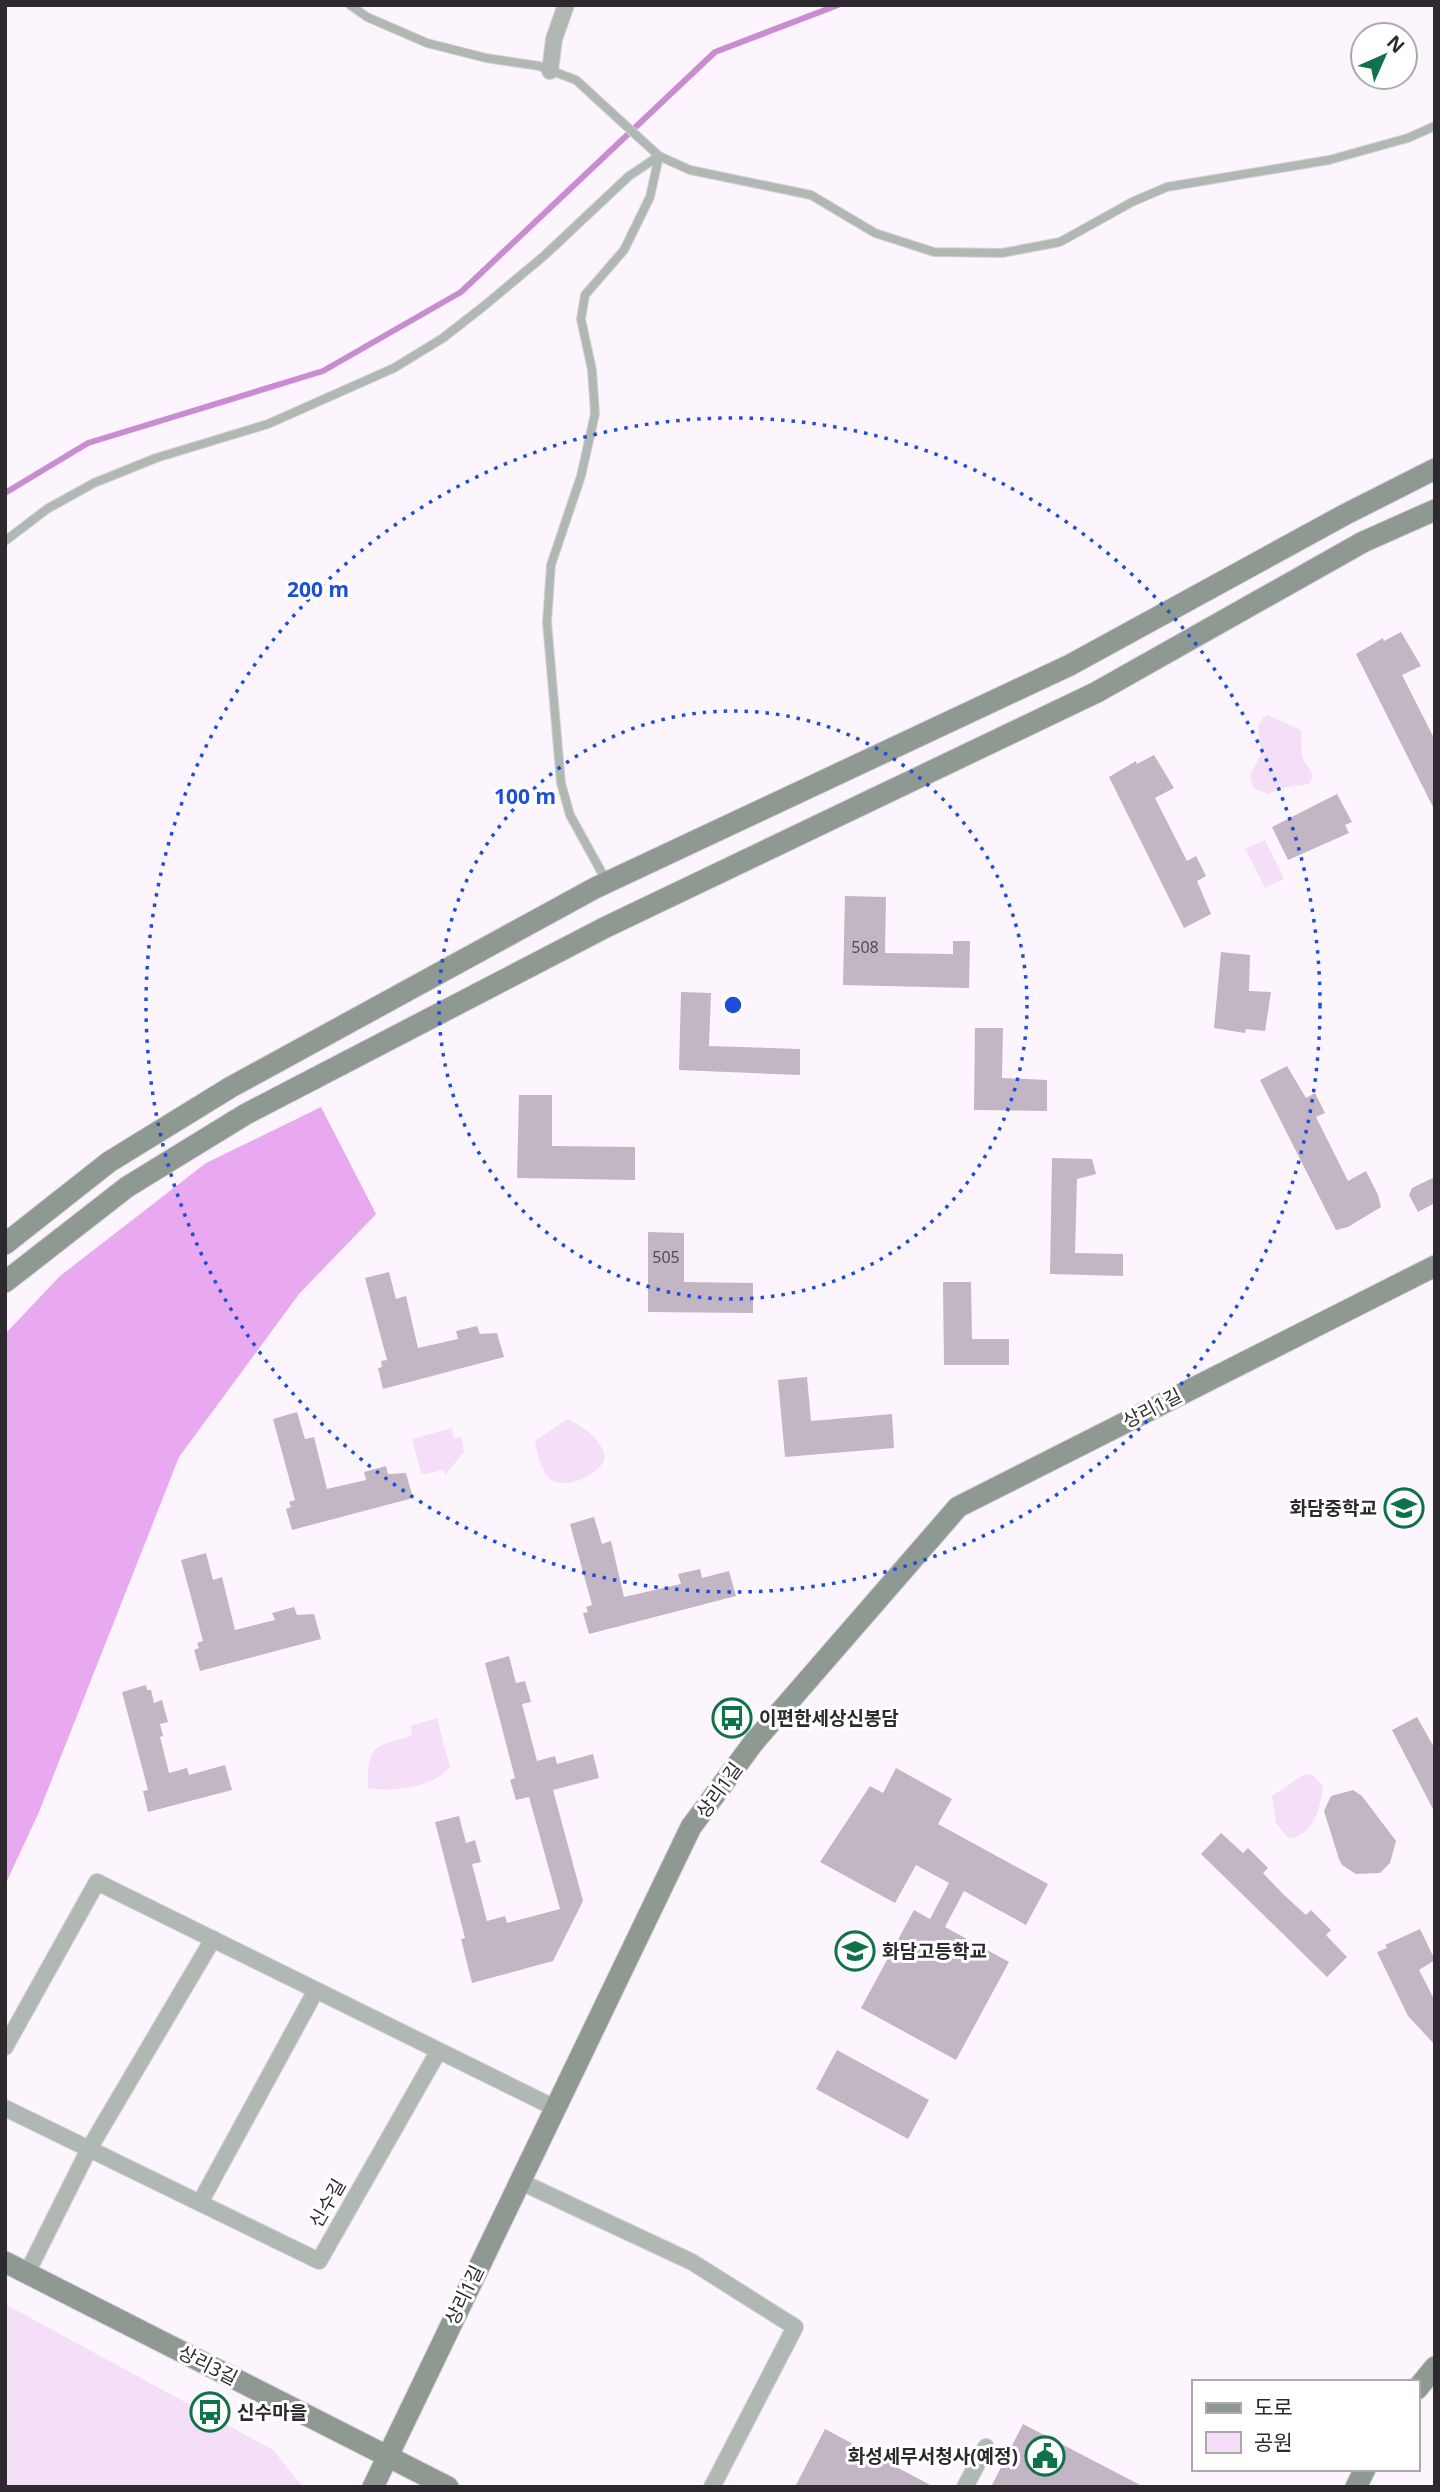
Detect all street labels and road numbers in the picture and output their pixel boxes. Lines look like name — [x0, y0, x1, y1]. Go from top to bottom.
street label: 상리1길 — [1118, 1382, 1186, 1434]
street label: 상리1길 — [690, 1757, 748, 1823]
street label: 신수길 — [303, 2174, 351, 2232]
street label: 상리1길 — [438, 2261, 490, 2329]
street label: 상리3길 — [174, 2339, 242, 2391]

